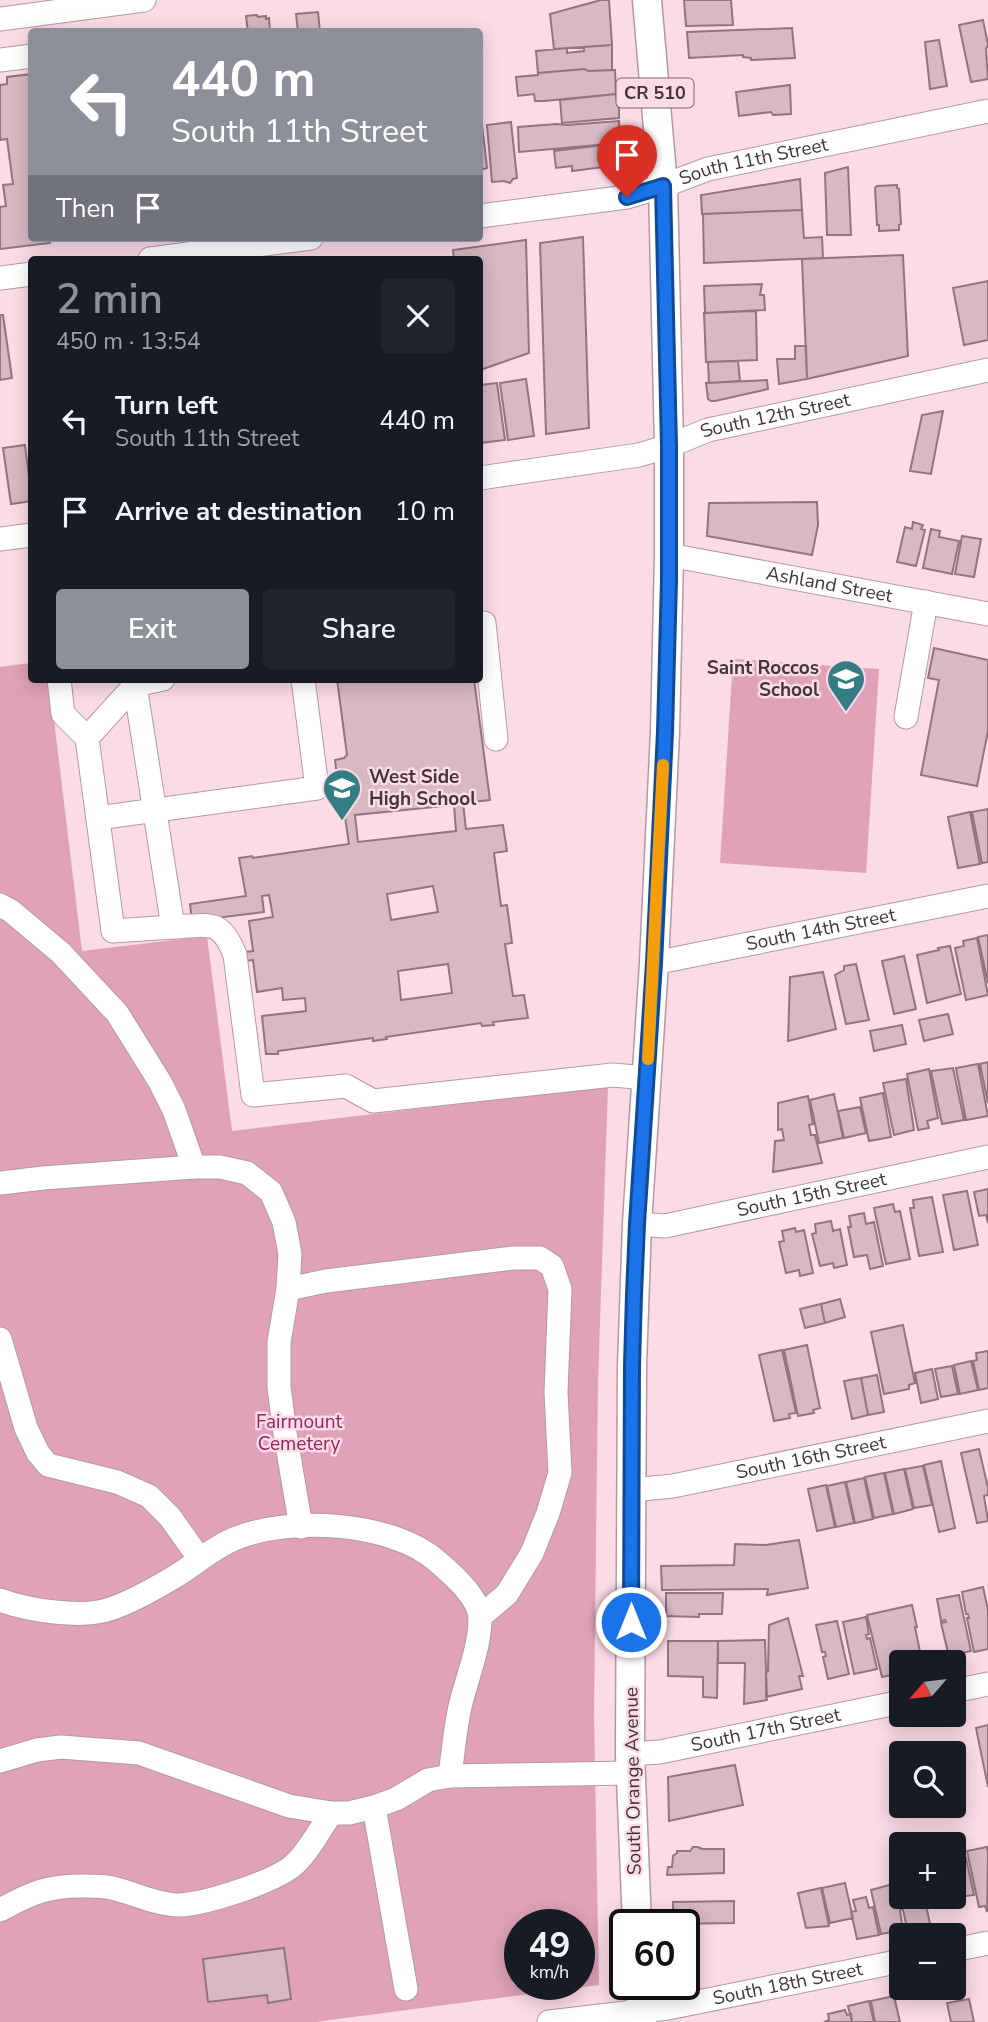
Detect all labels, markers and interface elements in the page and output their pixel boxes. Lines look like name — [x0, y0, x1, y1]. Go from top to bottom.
text: 440 m — [171, 46, 315, 113]
icon: left — [56, 56, 147, 147]
road number: CR 510 — [616, 78, 694, 108]
text: South 11th Street — [171, 110, 427, 153]
pin — [597, 125, 657, 197]
street label: South 11th Street — [675, 131, 831, 192]
icon: arrive — [608, 136, 646, 174]
icon: arrive — [129, 189, 167, 227]
text: Then — [56, 191, 115, 226]
text: 2 min — [56, 271, 163, 328]
button: close — [381, 279, 455, 353]
text: 450 m · 13:54 — [56, 326, 201, 357]
street label: South 12th Street — [696, 387, 853, 445]
text: Turn left — [115, 388, 218, 423]
icon: left — [56, 402, 94, 440]
text: 440 m — [379, 403, 455, 438]
text: South 11th Street — [115, 423, 299, 454]
icon: arrive — [56, 493, 94, 531]
text: Arrive at destination — [115, 494, 362, 529]
text: 10 m — [395, 494, 455, 529]
street label: Ashland Street — [764, 560, 895, 609]
button: Exit — [56, 589, 249, 669]
button: Share — [263, 589, 455, 669]
place label: Saint Roccos School — [707, 655, 819, 703]
school or university icon: Saint Roccos School — [825, 658, 867, 713]
place label: West Side High School — [369, 764, 476, 812]
school or university icon: West Side High School — [321, 767, 363, 822]
street label: South 14th Street — [743, 902, 898, 957]
street label: South 15th Street — [734, 1166, 889, 1223]
park label: Fairmount Cemetery — [256, 1409, 342, 1457]
street label: South 16th Street — [734, 1429, 888, 1486]
position arrow — [594, 1585, 668, 1659]
north arrow — [889, 1650, 966, 1727]
map controls — [889, 1650, 966, 2000]
street label: South Orange Avenue — [618, 1687, 648, 1875]
street label: South 17th Street — [688, 1702, 843, 1758]
button: search — [889, 1741, 966, 1818]
button: + — [889, 1832, 966, 1909]
speed limit sign: 60 — [609, 1909, 700, 2000]
text: 49 — [528, 1922, 571, 1969]
button: − — [889, 1923, 966, 2000]
street label: South 18th Street — [711, 1956, 865, 2012]
text: km/h — [530, 1960, 569, 1984]

